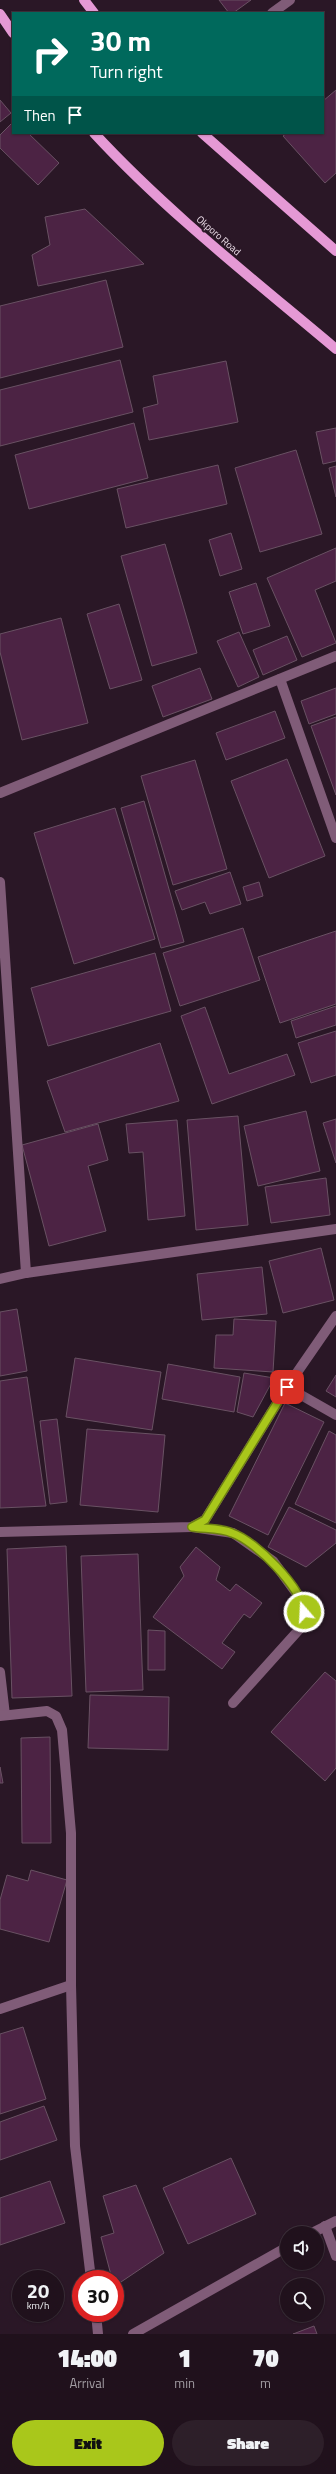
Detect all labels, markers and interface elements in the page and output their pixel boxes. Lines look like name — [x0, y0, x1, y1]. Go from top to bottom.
text: 30 m — [90, 19, 151, 62]
icon: right — [24, 28, 76, 80]
text: Turn right — [90, 58, 163, 85]
text: Then — [24, 104, 56, 127]
icon: arrive — [64, 104, 86, 126]
street label: Okporo Road — [193, 212, 244, 259]
pin — [270, 1370, 304, 1404]
icon: arrive — [276, 1376, 298, 1398]
position arrow — [283, 1591, 325, 1633]
map controls — [280, 2226, 324, 2322]
button: sound — [280, 2226, 324, 2270]
speed limit sign: 30 — [72, 2270, 124, 2322]
text: 20 — [27, 2275, 49, 2306]
button: search — [280, 2278, 324, 2322]
text: km/h — [27, 2298, 49, 2313]
text: 14:00 — [57, 2340, 117, 2376]
text: 1 — [178, 2340, 191, 2376]
text: 70 — [252, 2340, 279, 2376]
text: Arrival — [70, 2373, 105, 2393]
text: min — [174, 2373, 195, 2393]
text: m — [260, 2373, 271, 2393]
button: Exit — [12, 2420, 164, 2466]
button: Share — [172, 2420, 324, 2466]

